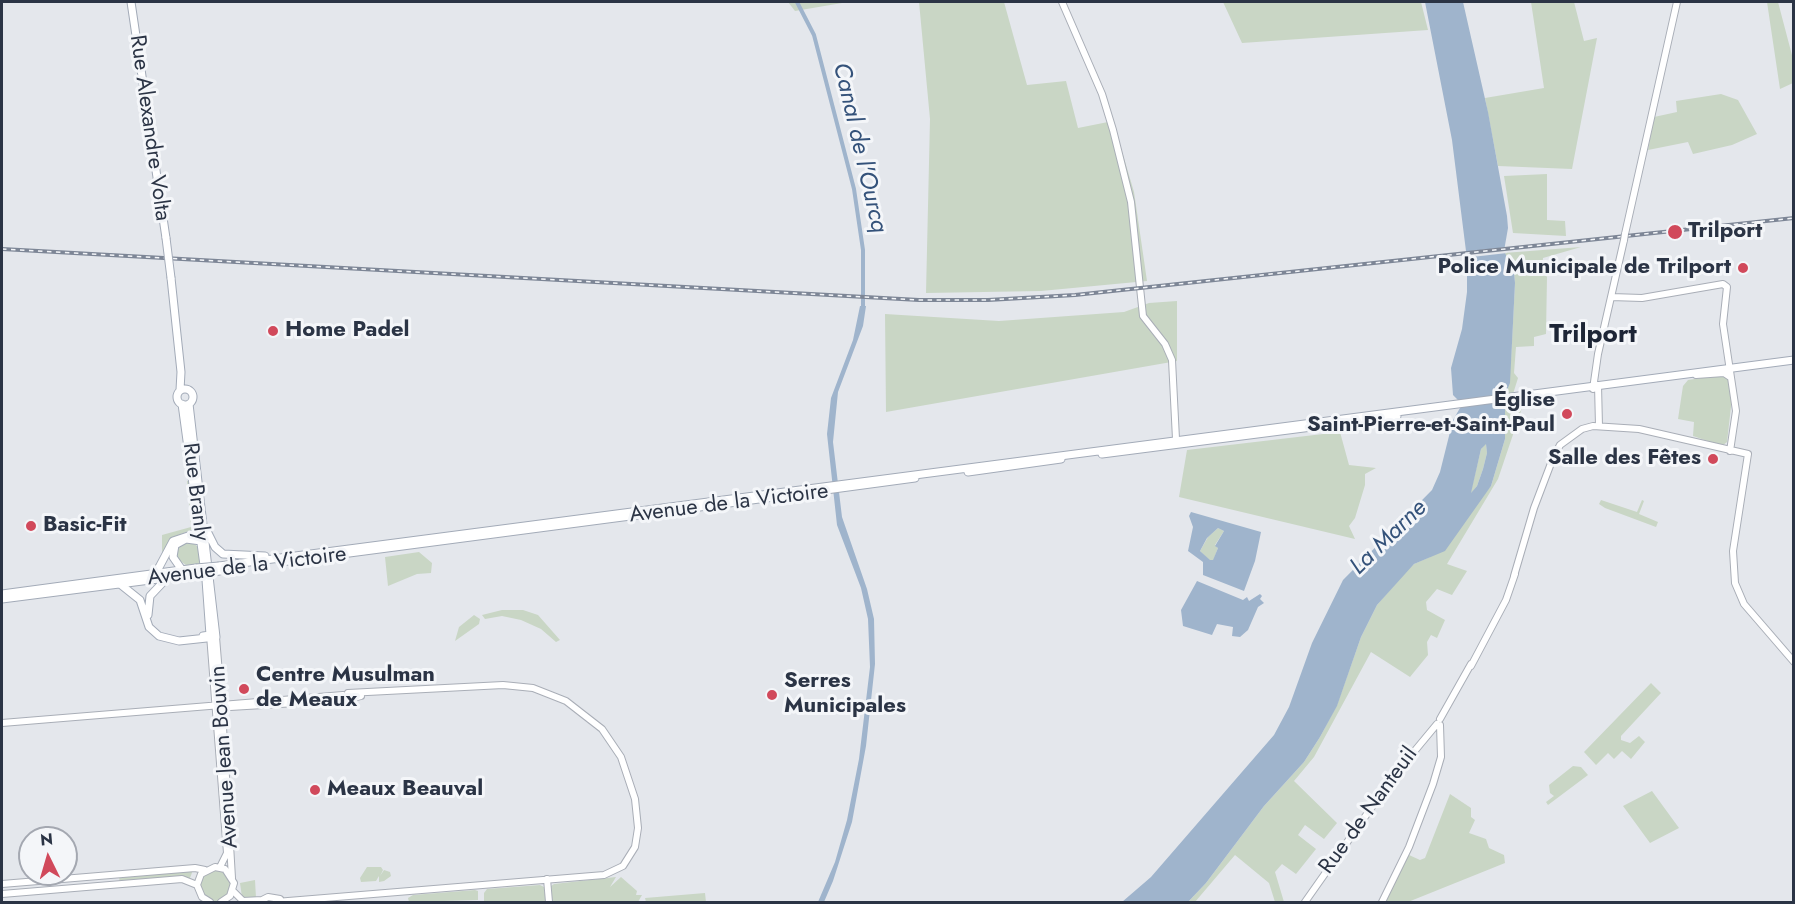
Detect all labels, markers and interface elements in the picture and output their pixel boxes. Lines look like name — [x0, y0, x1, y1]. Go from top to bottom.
street label: Rue Alexandre Volta — [123, 34, 175, 222]
water label: Canal de l'Ourcq — [825, 60, 893, 236]
place label: Trilport — [1688, 219, 1762, 245]
marker: Trilport — [1666, 223, 1684, 241]
place label: Police Municipale de Trilport — [1437, 255, 1731, 281]
marker: Police Municipale de Trilport — [1736, 261, 1750, 275]
place label: Home Padel — [285, 318, 410, 344]
district label: Trilport — [1549, 320, 1637, 352]
marker: Home Padel — [266, 324, 280, 338]
place label: Église Saint-Pierre-et-Saint-Paul — [1307, 388, 1555, 440]
marker: Église Saint-Pierre-et-Saint-Paul — [1560, 407, 1574, 421]
street label: Rue Branly — [176, 442, 214, 542]
place label: Salle des Fêtes — [1548, 446, 1701, 472]
marker: Salle des Fêtes — [1706, 452, 1720, 466]
street label: Avenue de la Victoire — [628, 479, 830, 529]
water label: La Marne — [1345, 495, 1433, 581]
place label: Basic-Fit — [43, 513, 127, 539]
marker: Basic-Fit — [24, 519, 38, 533]
street label: Avenue de la Victoire — [146, 542, 348, 592]
place label: Centre Musulman de Meaux — [256, 663, 435, 714]
street label: Avenue Jean Bouvin — [205, 665, 245, 849]
place label: Serres Municipales — [784, 669, 906, 720]
marker: Centre Musulman de Meaux — [237, 682, 251, 696]
marker: Serres Municipales — [765, 688, 779, 702]
street label: Rue de Nanteuil — [1314, 742, 1424, 880]
place label: Meaux Beauval — [327, 777, 483, 803]
marker: Meaux Beauval — [308, 783, 322, 797]
north arrow — [18, 826, 78, 886]
text: N — [39, 828, 54, 852]

